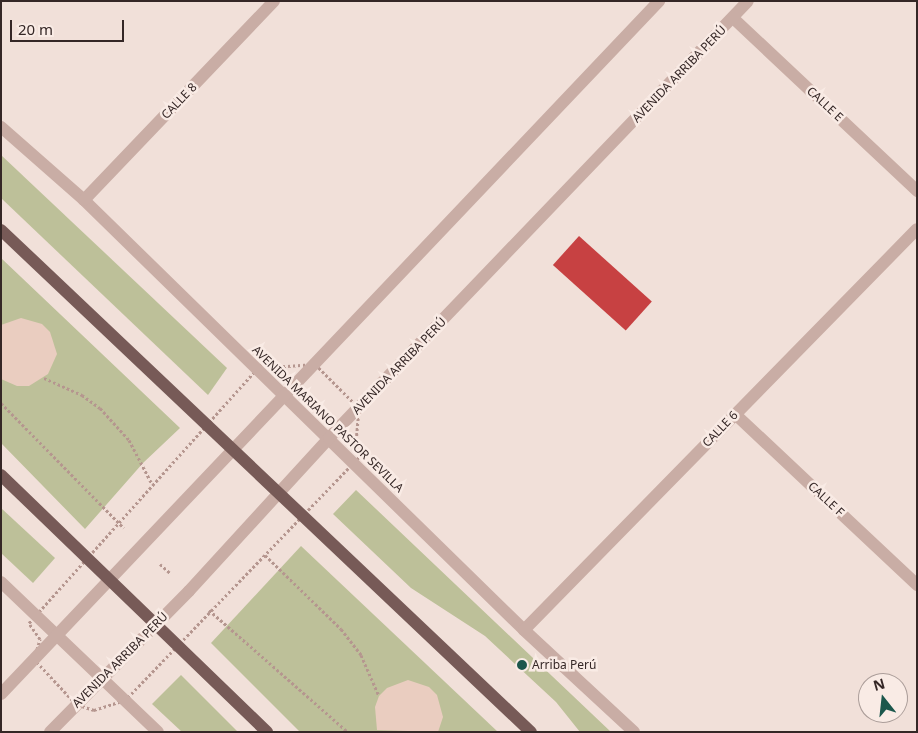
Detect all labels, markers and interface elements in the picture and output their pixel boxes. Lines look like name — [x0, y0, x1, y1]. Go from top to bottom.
scale bar — [12, 10, 126, 42]
text: 20 m — [18, 19, 53, 39]
street label: AVENIDA ARRIBA PERÚ — [629, 23, 729, 125]
street label: CALLE 8 — [158, 80, 200, 122]
street label: CALLE E — [804, 84, 846, 124]
street label: AVENIDA ARRIBA PERÚ — [349, 315, 449, 417]
street label: AVENIDA MARIANO PASTOR SEVILLA — [249, 343, 407, 495]
street label: CALLE 6 — [699, 408, 741, 450]
street label: CALLE F — [805, 479, 847, 519]
street label: AVENIDA ARRIBA PERÚ — [69, 609, 171, 711]
place label: Arriba Perú — [532, 658, 596, 672]
marker: Arriba Perú — [516, 659, 528, 671]
north arrow — [858, 673, 908, 723]
text: N — [871, 673, 887, 695]

